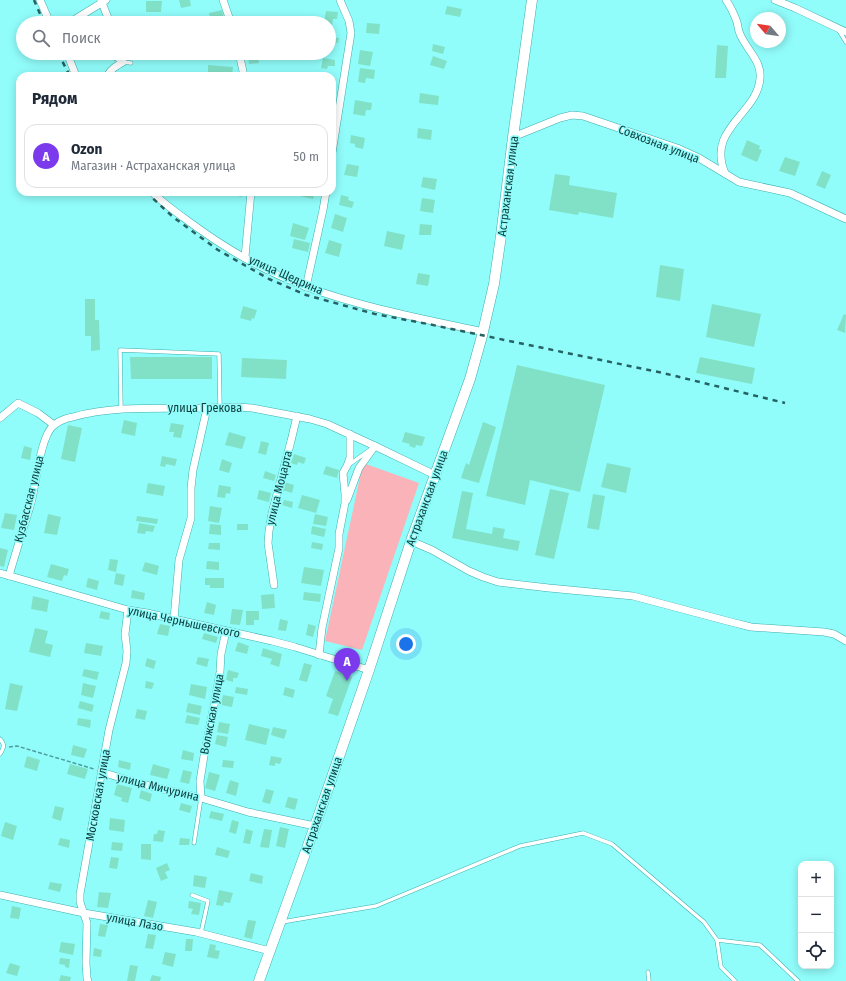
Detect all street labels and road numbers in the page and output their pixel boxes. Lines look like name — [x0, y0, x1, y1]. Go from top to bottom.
street label: Совхозная улица — [617, 122, 702, 166]
street label: Астраханская улица — [495, 135, 521, 237]
street label: улица Щедрина — [247, 252, 325, 298]
street label: улица Грекова — [168, 401, 242, 415]
street label: Астраханская улица — [403, 448, 451, 548]
street label: улица Моцарта — [263, 449, 295, 527]
street label: Кузбасская улица — [11, 454, 47, 544]
street label: улица Чернышевского — [127, 603, 241, 641]
street label: Волжская улица — [197, 672, 227, 755]
street label: Московская улица — [83, 748, 113, 842]
street label: Астраханская улица — [299, 755, 345, 855]
street label: улица Мичурина — [115, 770, 201, 804]
street label: улица Лазо — [106, 910, 164, 934]

